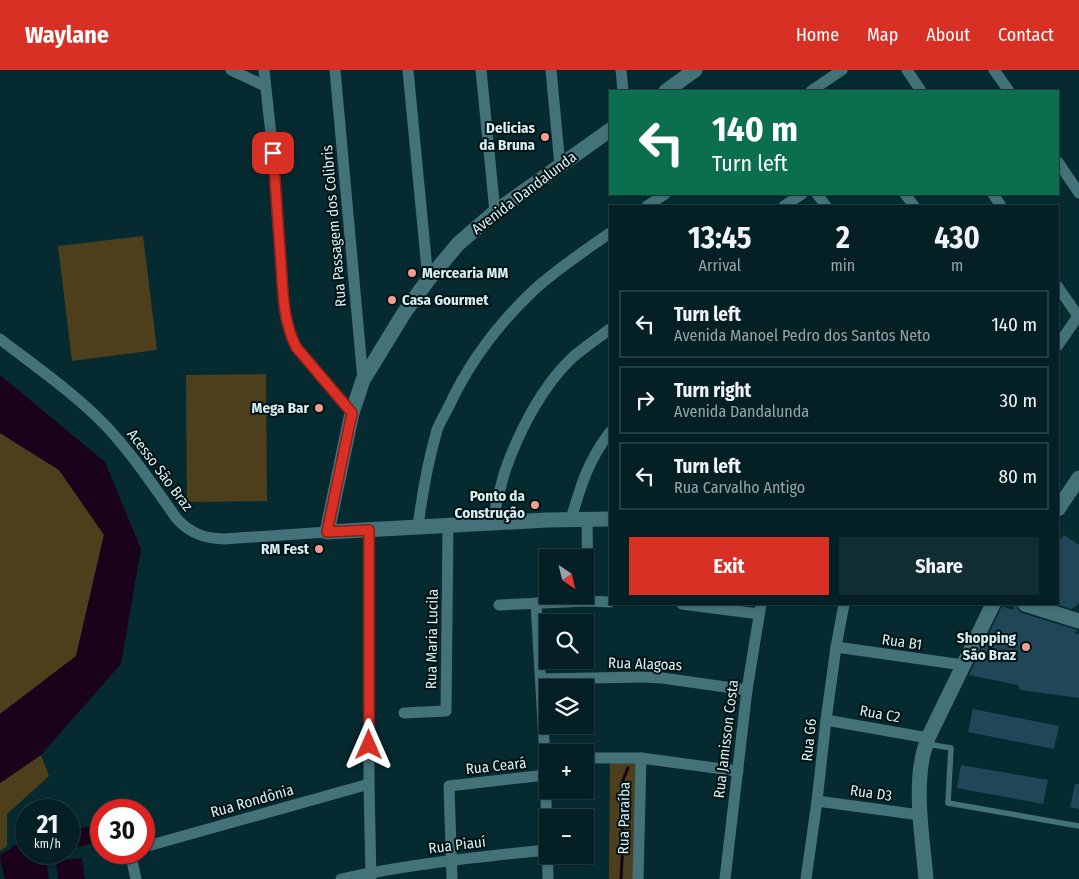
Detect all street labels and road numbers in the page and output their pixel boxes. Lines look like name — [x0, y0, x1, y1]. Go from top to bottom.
street label: Rua Passagem dos Colibris — [318, 144, 350, 308]
street label: Avenida Dandalunda — [468, 148, 580, 238]
street label: Acesso São Braz — [123, 425, 197, 515]
street label: Rua Maria Lucila — [422, 589, 442, 689]
street label: Rua B1 — [881, 630, 923, 654]
street label: Rua Alagoas — [608, 654, 682, 674]
street label: Rua Jamisson Costa — [710, 679, 742, 799]
street label: Rua C2 — [858, 702, 902, 727]
street label: Rua G6 — [798, 718, 820, 762]
street label: Rua Ceará — [465, 754, 527, 778]
street label: Rua Rondônia — [208, 781, 296, 821]
street label: Rua D3 — [849, 781, 893, 805]
street label: Rua Paraíba — [614, 782, 634, 854]
street label: Rua Piauí — [427, 833, 487, 857]

